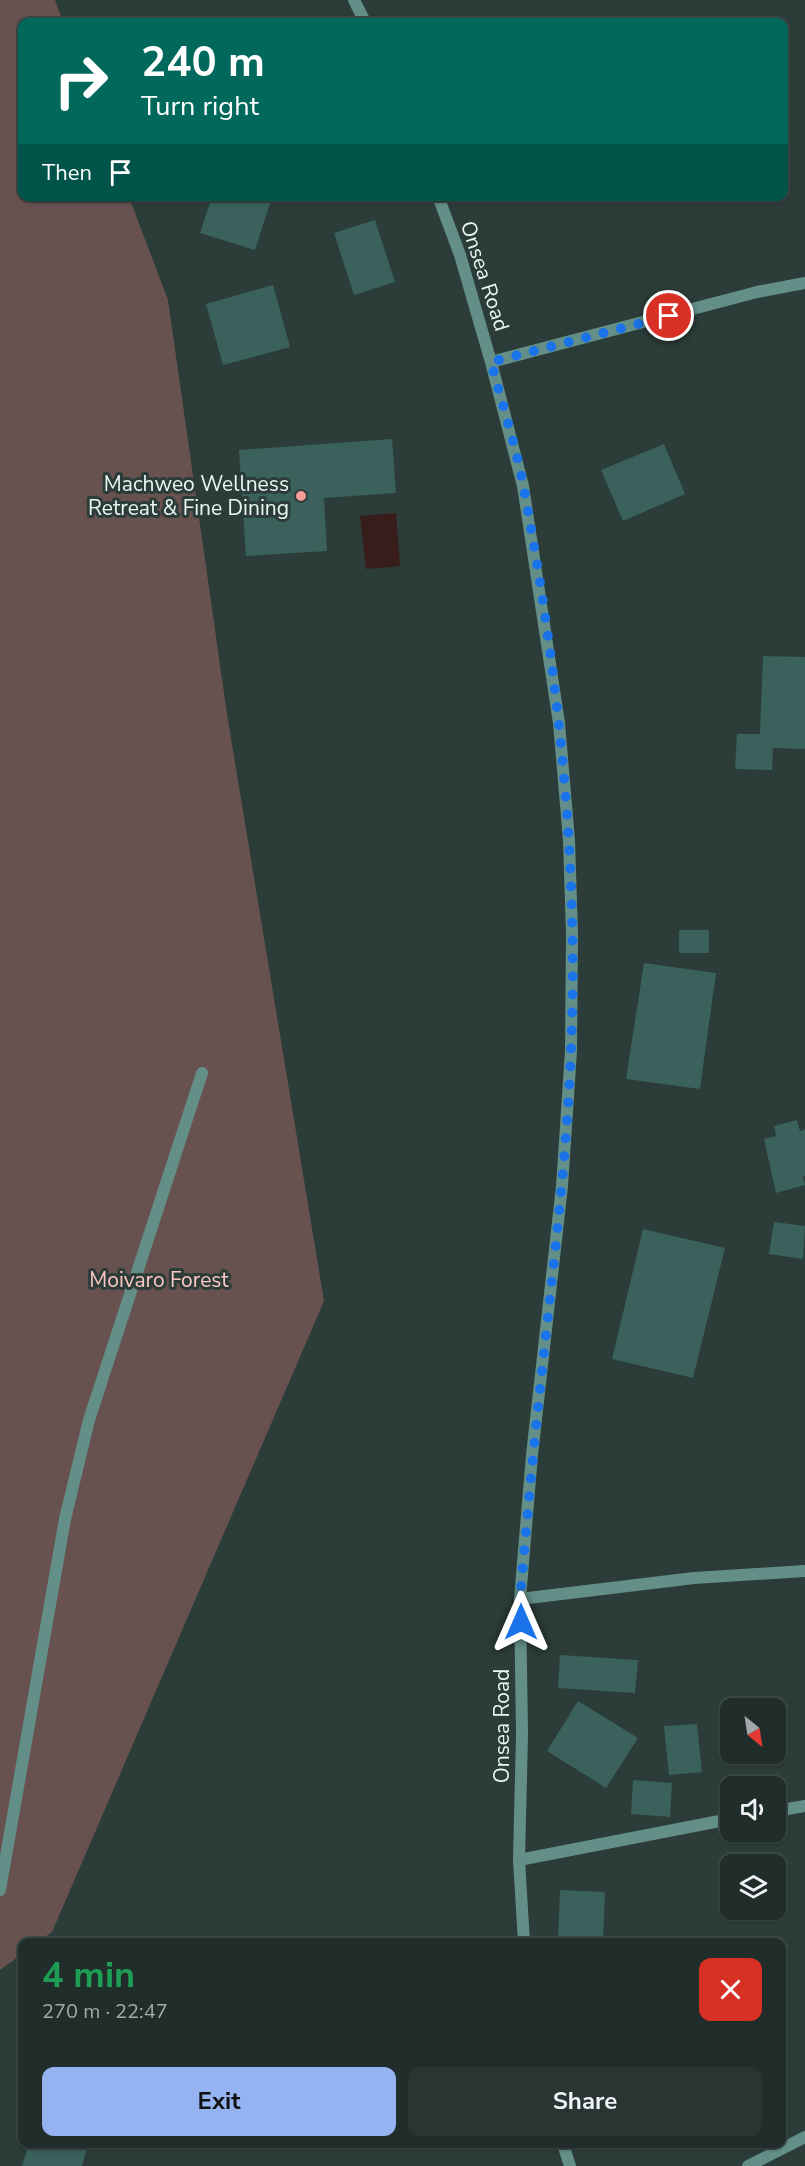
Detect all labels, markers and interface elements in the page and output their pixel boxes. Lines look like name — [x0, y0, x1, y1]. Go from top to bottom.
text: 240 m — [141, 34, 265, 91]
icon: right — [42, 42, 120, 120]
text: Turn right — [141, 88, 259, 125]
icon: arrive — [104, 156, 137, 189]
text: Then — [42, 158, 92, 188]
street label: Onsea Road — [454, 217, 516, 335]
pin — [643, 290, 694, 341]
icon: arrive — [652, 299, 685, 332]
place label: Machweo Wellness Retreat & Fine Dining — [88, 470, 289, 522]
marker: Machweo Wellness Retreat & Fine Dining — [294, 489, 308, 503]
park label: Moivaro Forest — [89, 1266, 229, 1294]
position arrow — [489, 1590, 553, 1654]
street label: Onsea Road — [488, 1669, 516, 1783]
north arrow — [720, 1698, 786, 1764]
map controls — [720, 1698, 786, 1920]
button: sound — [720, 1776, 786, 1842]
button: layers — [720, 1854, 786, 1920]
text: 4 min — [42, 1951, 135, 2000]
button: close — [699, 1958, 762, 2021]
text: 270 m · 22:47 — [42, 1998, 168, 2025]
button: Exit — [42, 2067, 396, 2136]
button: Share — [408, 2067, 762, 2136]

